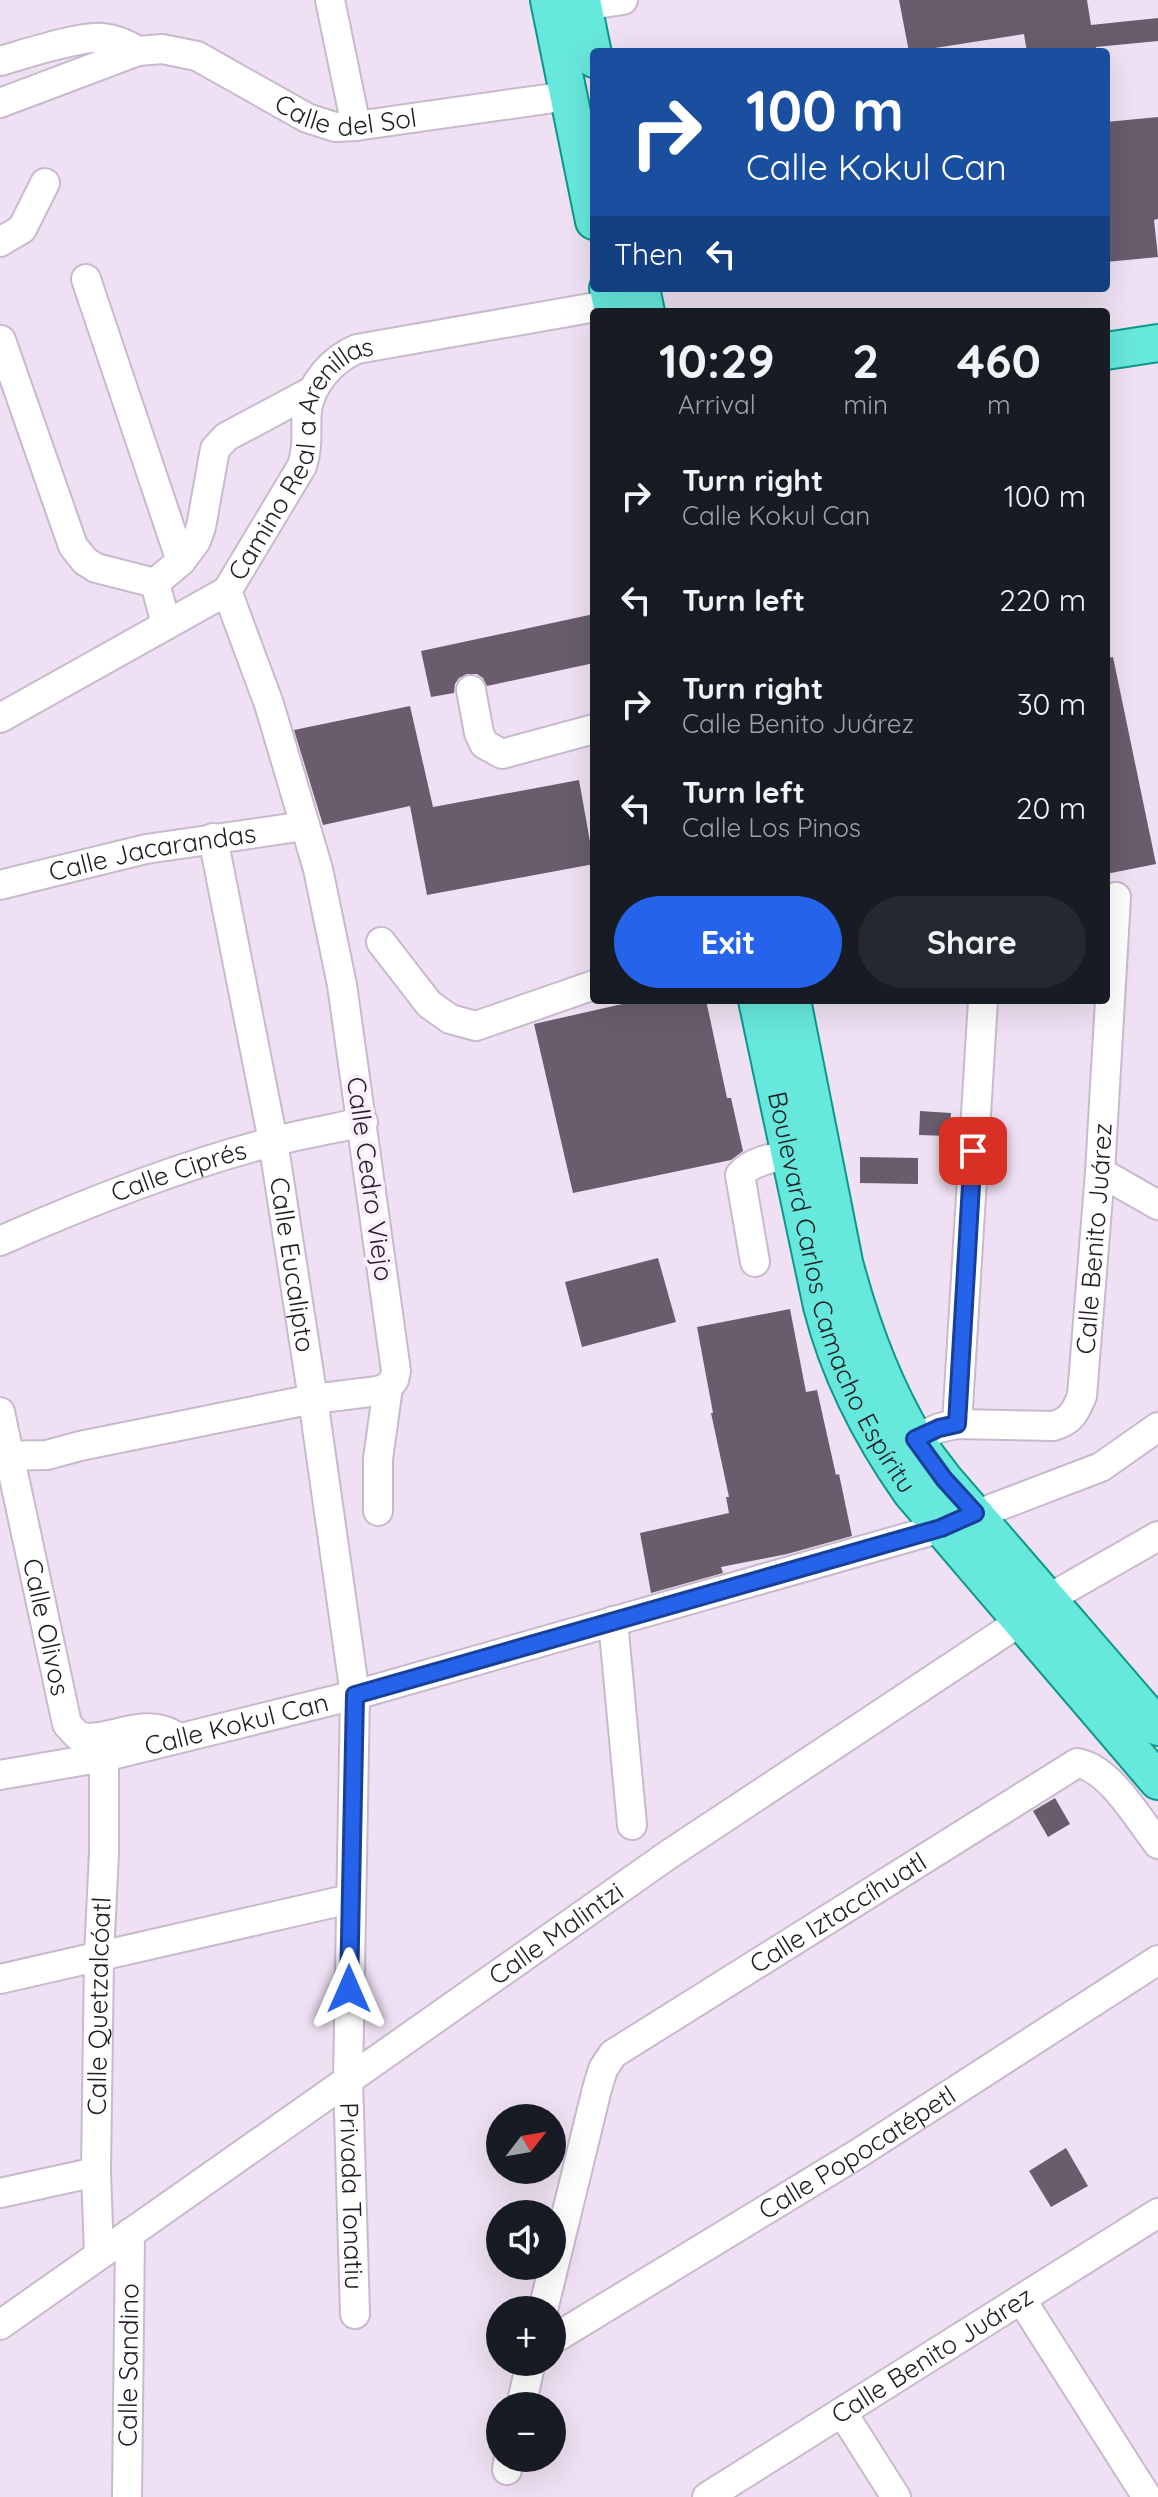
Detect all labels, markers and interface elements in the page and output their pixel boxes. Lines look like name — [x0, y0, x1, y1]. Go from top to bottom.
text: 100 m — [746, 75, 904, 145]
icon: right — [614, 80, 718, 184]
street label: Calle del Sol — [269, 86, 419, 143]
text: Calle Kokul Can — [746, 144, 1007, 189]
icon: left — [699, 232, 743, 276]
text: Then — [614, 235, 683, 273]
street label: Camino Real a Arenillas — [220, 329, 376, 586]
text: 10:29 — [659, 330, 775, 390]
text: 2 — [852, 330, 879, 390]
text: 460 — [957, 330, 1041, 390]
text: Arrival — [678, 388, 756, 421]
text: min — [844, 388, 888, 421]
text: m — [987, 388, 1011, 421]
text: Turn right — [682, 461, 823, 499]
icon: right — [614, 474, 658, 518]
text: 100 m — [1004, 477, 1086, 515]
text: Calle Kokul Can — [682, 499, 870, 532]
icon: left — [614, 578, 658, 622]
text: Turn left — [682, 581, 805, 619]
text: 220 m — [999, 581, 1086, 619]
text: Turn right — [682, 669, 823, 707]
icon: right — [614, 682, 658, 726]
text: 30 m — [1017, 685, 1086, 723]
text: Calle Benito Juárez — [682, 707, 914, 740]
text: Turn left — [682, 773, 805, 811]
icon: left — [614, 786, 658, 830]
text: 20 m — [1016, 789, 1086, 827]
text: Calle Los Pinos — [682, 811, 861, 844]
street label: Calle Jacarandas — [45, 816, 258, 888]
button: Exit — [614, 896, 842, 988]
button: Share — [858, 896, 1086, 988]
street label: Calle Cedro Viejo — [340, 1075, 401, 1283]
street label: Boulevard Carlos Camacho Espíritu — [761, 1088, 924, 1499]
pin — [939, 1117, 1007, 1185]
street label: Calle Benito Juárez — [1068, 1122, 1119, 1356]
icon: arrive — [951, 1129, 995, 1173]
street label: Calle Ciprés — [106, 1133, 250, 1209]
street label: Calle Eucalipto — [263, 1175, 322, 1354]
street label: Calle Olivos — [16, 1555, 77, 1699]
street label: Calle Kokul Can — [141, 1685, 332, 1762]
street label: Calle Iztaccíhuatl — [743, 1845, 932, 1980]
street label: Calle Malintzi — [482, 1875, 630, 1992]
street label: Calle Quetzalcóatl — [80, 1896, 118, 2116]
position arrow — [307, 1947, 391, 2031]
street label: Calle Popocatépetl — [752, 2078, 962, 2226]
street label: Privada Tonatiu — [333, 2102, 371, 2290]
north arrow — [486, 2104, 566, 2184]
map controls — [486, 2104, 566, 2472]
button: sound — [486, 2200, 566, 2280]
street label: Calle Benito Juárez — [825, 2279, 1039, 2431]
street label: Calle Sandino — [111, 2283, 145, 2447]
button: + — [486, 2296, 566, 2376]
button: − — [486, 2392, 566, 2472]

